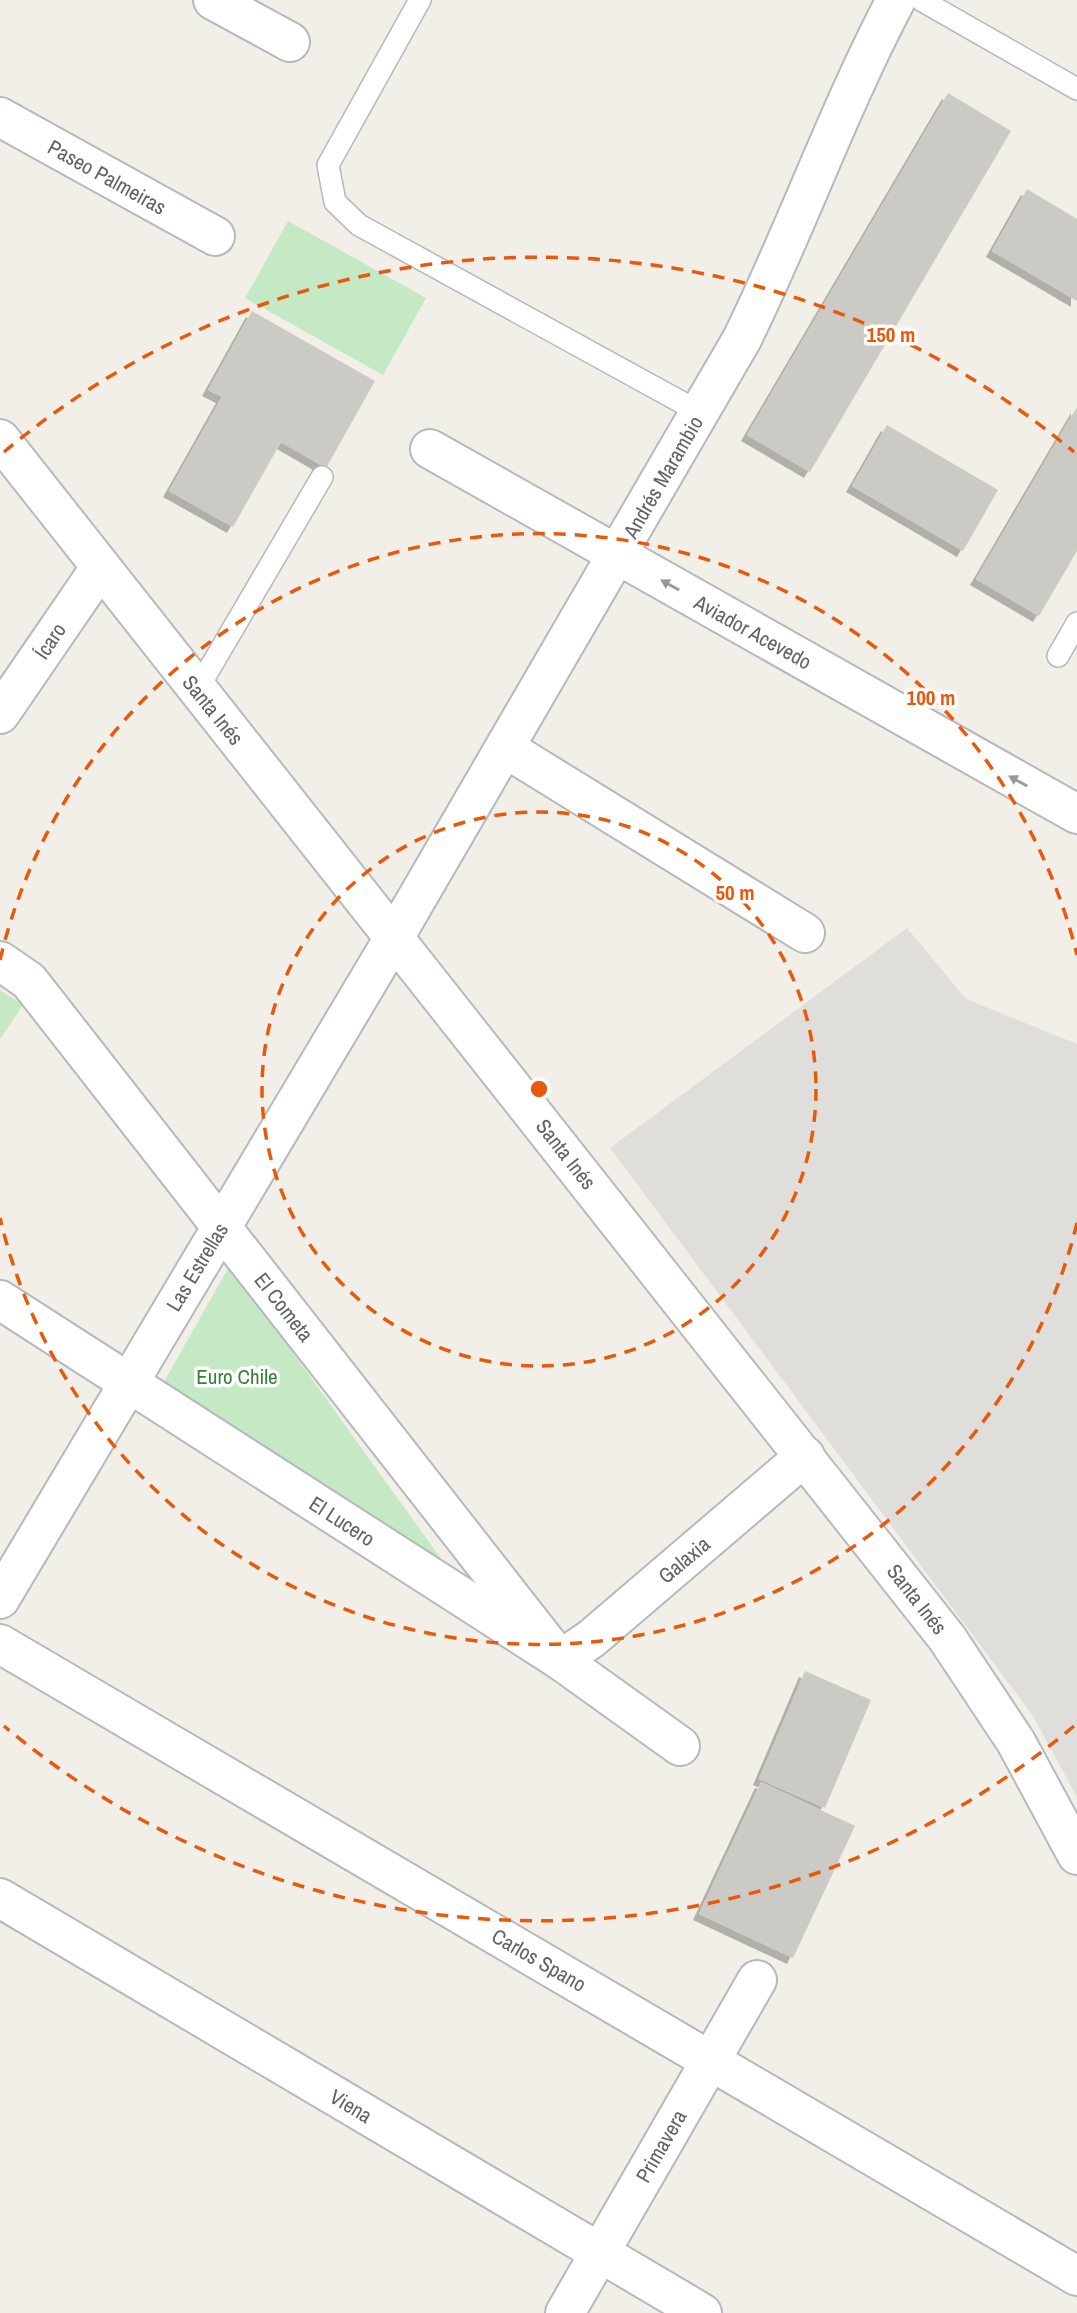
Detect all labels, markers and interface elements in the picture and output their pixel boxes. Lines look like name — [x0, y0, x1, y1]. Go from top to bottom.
street label: Paseo Palmeiras — [43, 133, 171, 221]
text: 150 m — [867, 320, 915, 349]
street label: Andrés Marambio — [616, 410, 710, 544]
one-way arrow — [660, 579, 679, 591]
street label: Aviador Acevedo — [688, 587, 817, 676]
street label: Ícaro — [27, 617, 73, 665]
street label: Santa Inés — [176, 669, 250, 751]
text: 100 m — [907, 683, 955, 712]
one-way arrow — [1008, 775, 1027, 787]
text: 50 m — [715, 878, 755, 907]
centre of rings — [527, 1077, 551, 1101]
street label: Santa Inés — [529, 1113, 603, 1195]
street label: Las Estrellas — [159, 1217, 235, 1317]
street label: El Cometa — [248, 1266, 320, 1348]
park label: Euro Chile — [196, 1362, 278, 1391]
street label: El Lucero — [304, 1489, 380, 1553]
street label: Galaxia — [652, 1530, 716, 1590]
street label: Santa Inés — [880, 1558, 954, 1640]
street label: Carlos Spano — [487, 1921, 591, 1999]
street label: Viena — [324, 2082, 378, 2130]
street label: Primavera — [629, 2104, 694, 2188]

